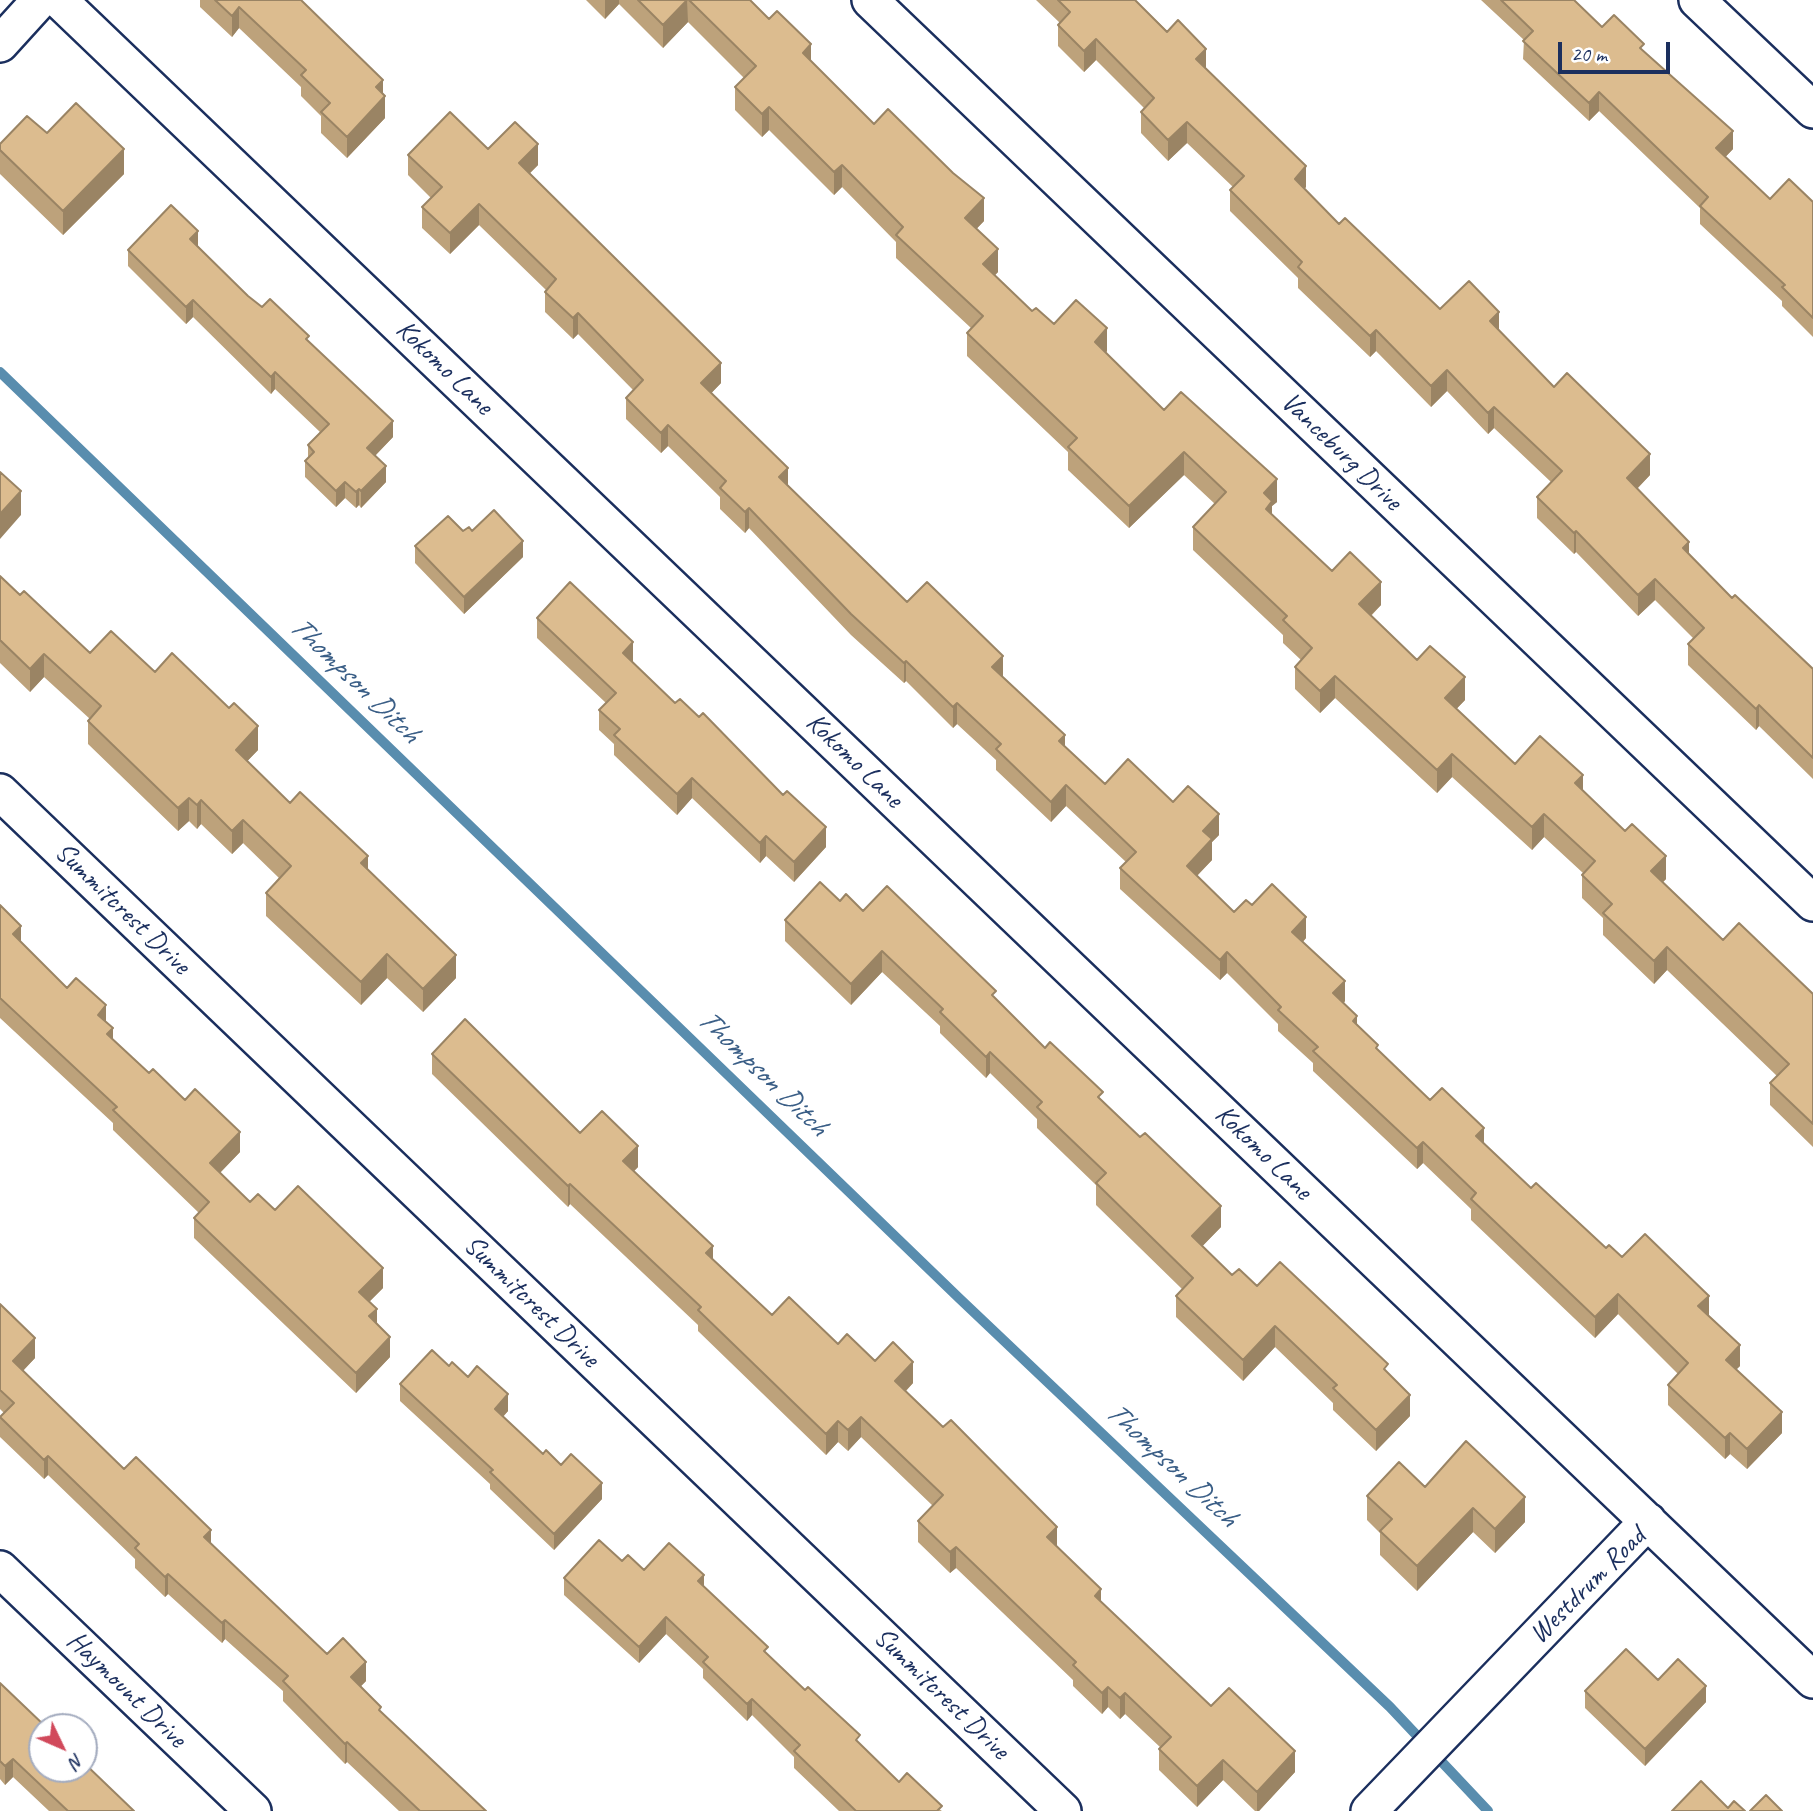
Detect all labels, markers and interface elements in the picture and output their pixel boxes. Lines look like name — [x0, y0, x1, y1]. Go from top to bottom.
scale bar — [1561, 28, 1673, 72]
text: 20 m — [1571, 41, 1607, 67]
street label: Kokomo Lane — [388, 313, 500, 423]
street label: Vanceburg Drive — [1273, 386, 1409, 518]
water label: Thompson Ditch — [281, 609, 427, 751]
street label: Kokomo Lane — [798, 706, 910, 816]
street label: Summitcrest Drive — [47, 836, 197, 982]
water label: Thompson Ditch — [689, 1002, 835, 1144]
street label: Kokomo Lane — [1207, 1098, 1319, 1208]
street label: Summitcrest Drive — [456, 1229, 606, 1375]
water label: Thompson Ditch — [1097, 1395, 1245, 1535]
street label: Westdrum Road — [1523, 1521, 1653, 1651]
street label: Summitcrest Drive — [866, 1621, 1016, 1767]
street label: Haymount Drive — [59, 1625, 193, 1755]
north arrow — [28, 1713, 98, 1783]
text: N — [64, 1749, 89, 1774]

